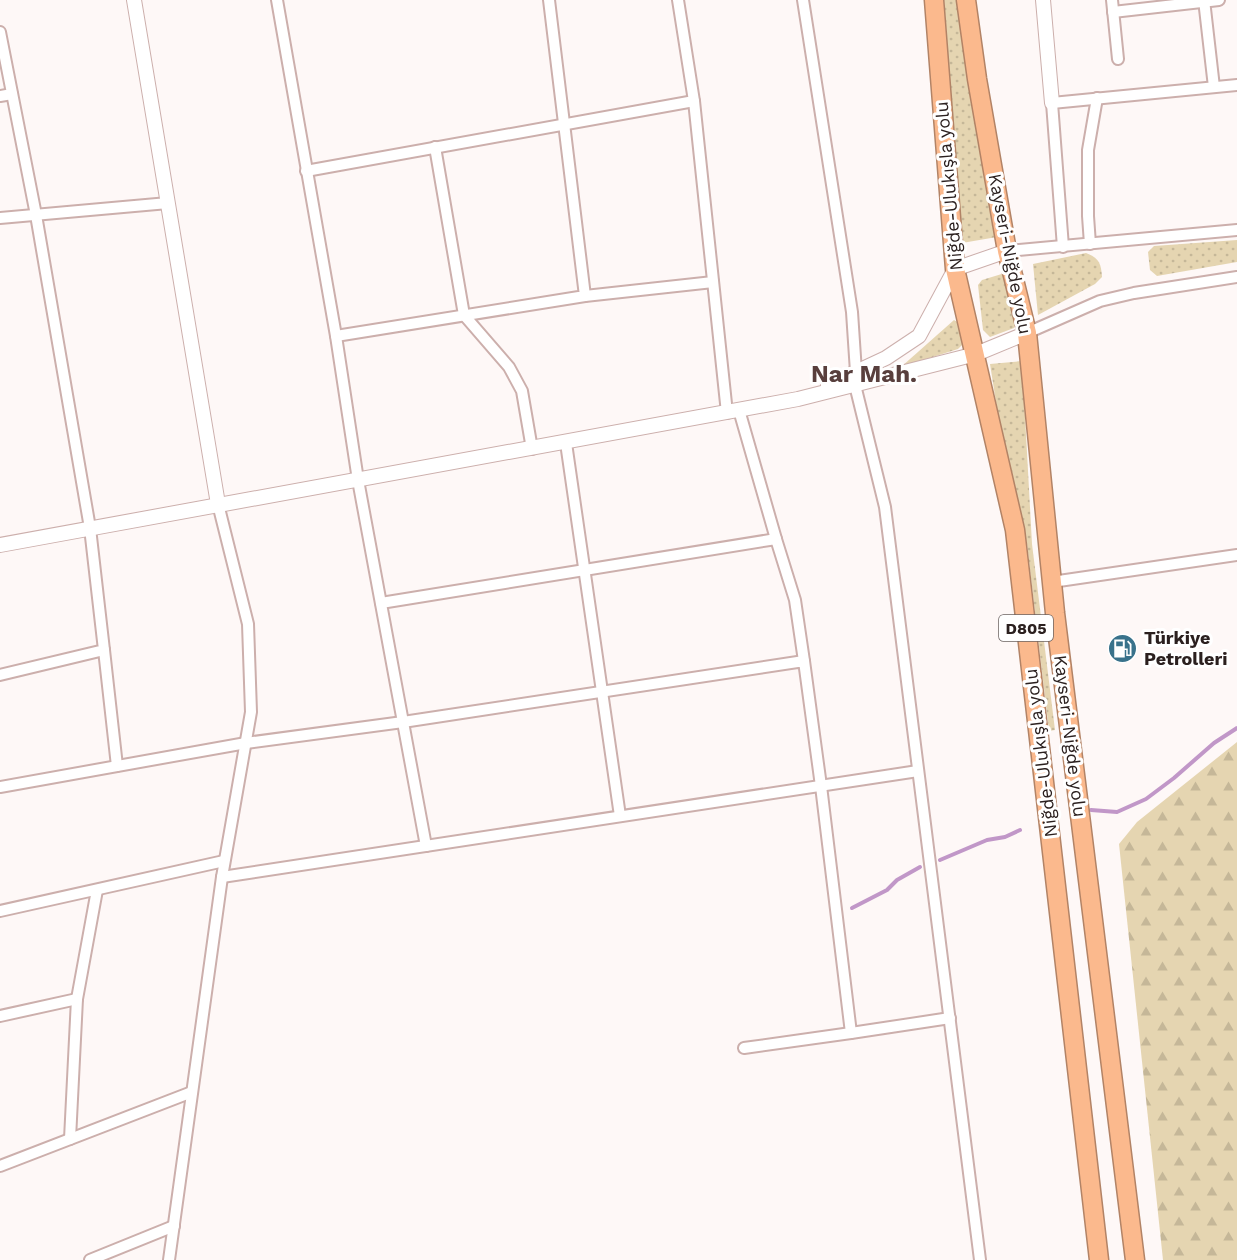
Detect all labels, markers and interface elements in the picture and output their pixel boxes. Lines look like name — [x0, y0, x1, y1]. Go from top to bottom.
street label: Niğde-Ulukışla yolu — [931, 101, 966, 272]
street label: Kayseri-Niğde yolu — [985, 172, 1036, 336]
district label: Nar Mah. — [811, 360, 917, 388]
road number: D805 — [999, 615, 1053, 641]
place label: Türkiye Petrolleri — [1144, 627, 1228, 669]
fuel station icon: Türkiye Petrolleri — [1107, 632, 1139, 664]
street label: Kayseri-Niğde yolu — [1050, 654, 1091, 818]
street label: Niğde-Ulukışla yolu — [1020, 667, 1061, 839]

